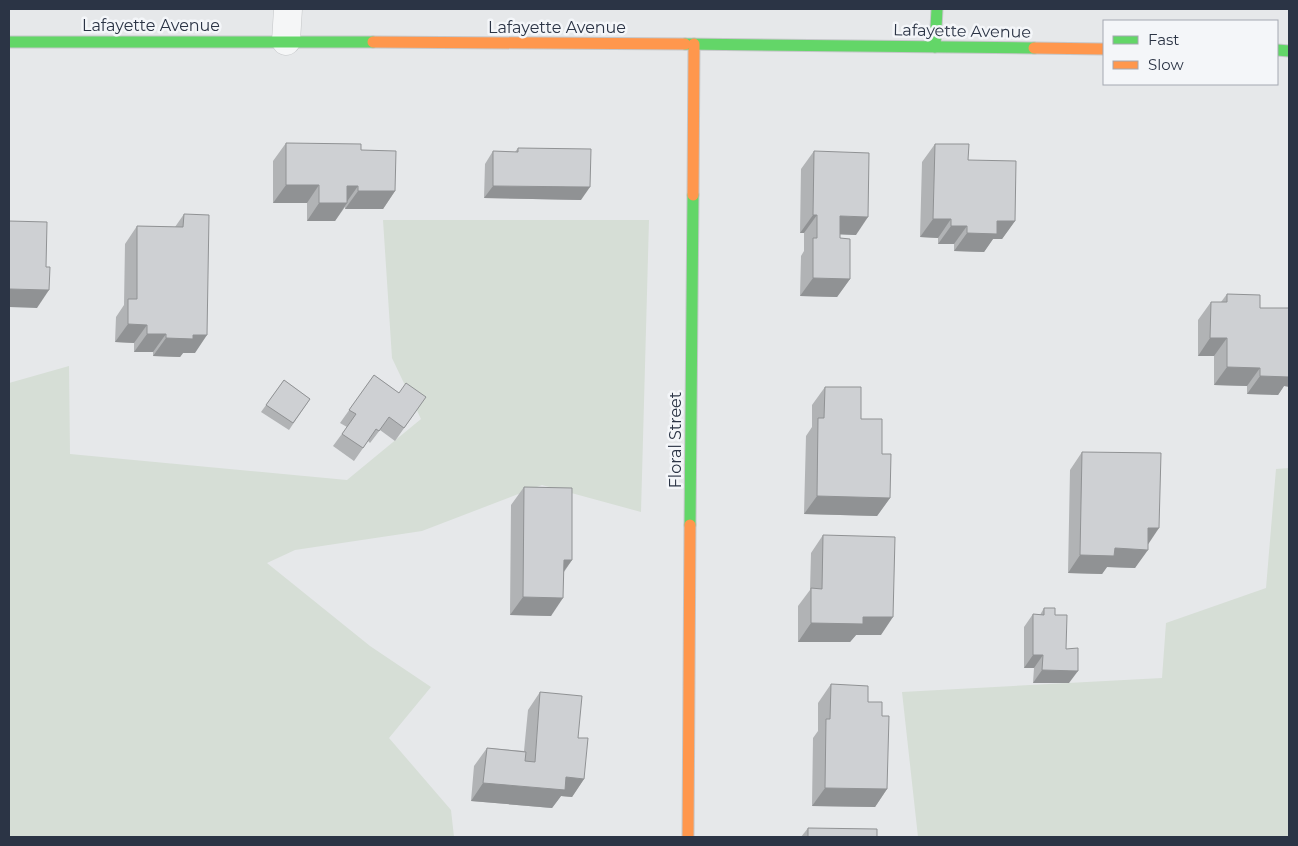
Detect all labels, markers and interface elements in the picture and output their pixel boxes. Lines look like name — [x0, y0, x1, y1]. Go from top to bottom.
street label: Lafayette Avenue — [82, 16, 220, 35]
street label: Lafayette Avenue — [488, 18, 626, 37]
street label: Lafayette Avenue — [893, 20, 1031, 42]
legend — [1103, 20, 1278, 85]
text: Fast — [1148, 30, 1179, 49]
text: Slow — [1148, 55, 1184, 74]
street label: Floral Street — [666, 391, 685, 488]

